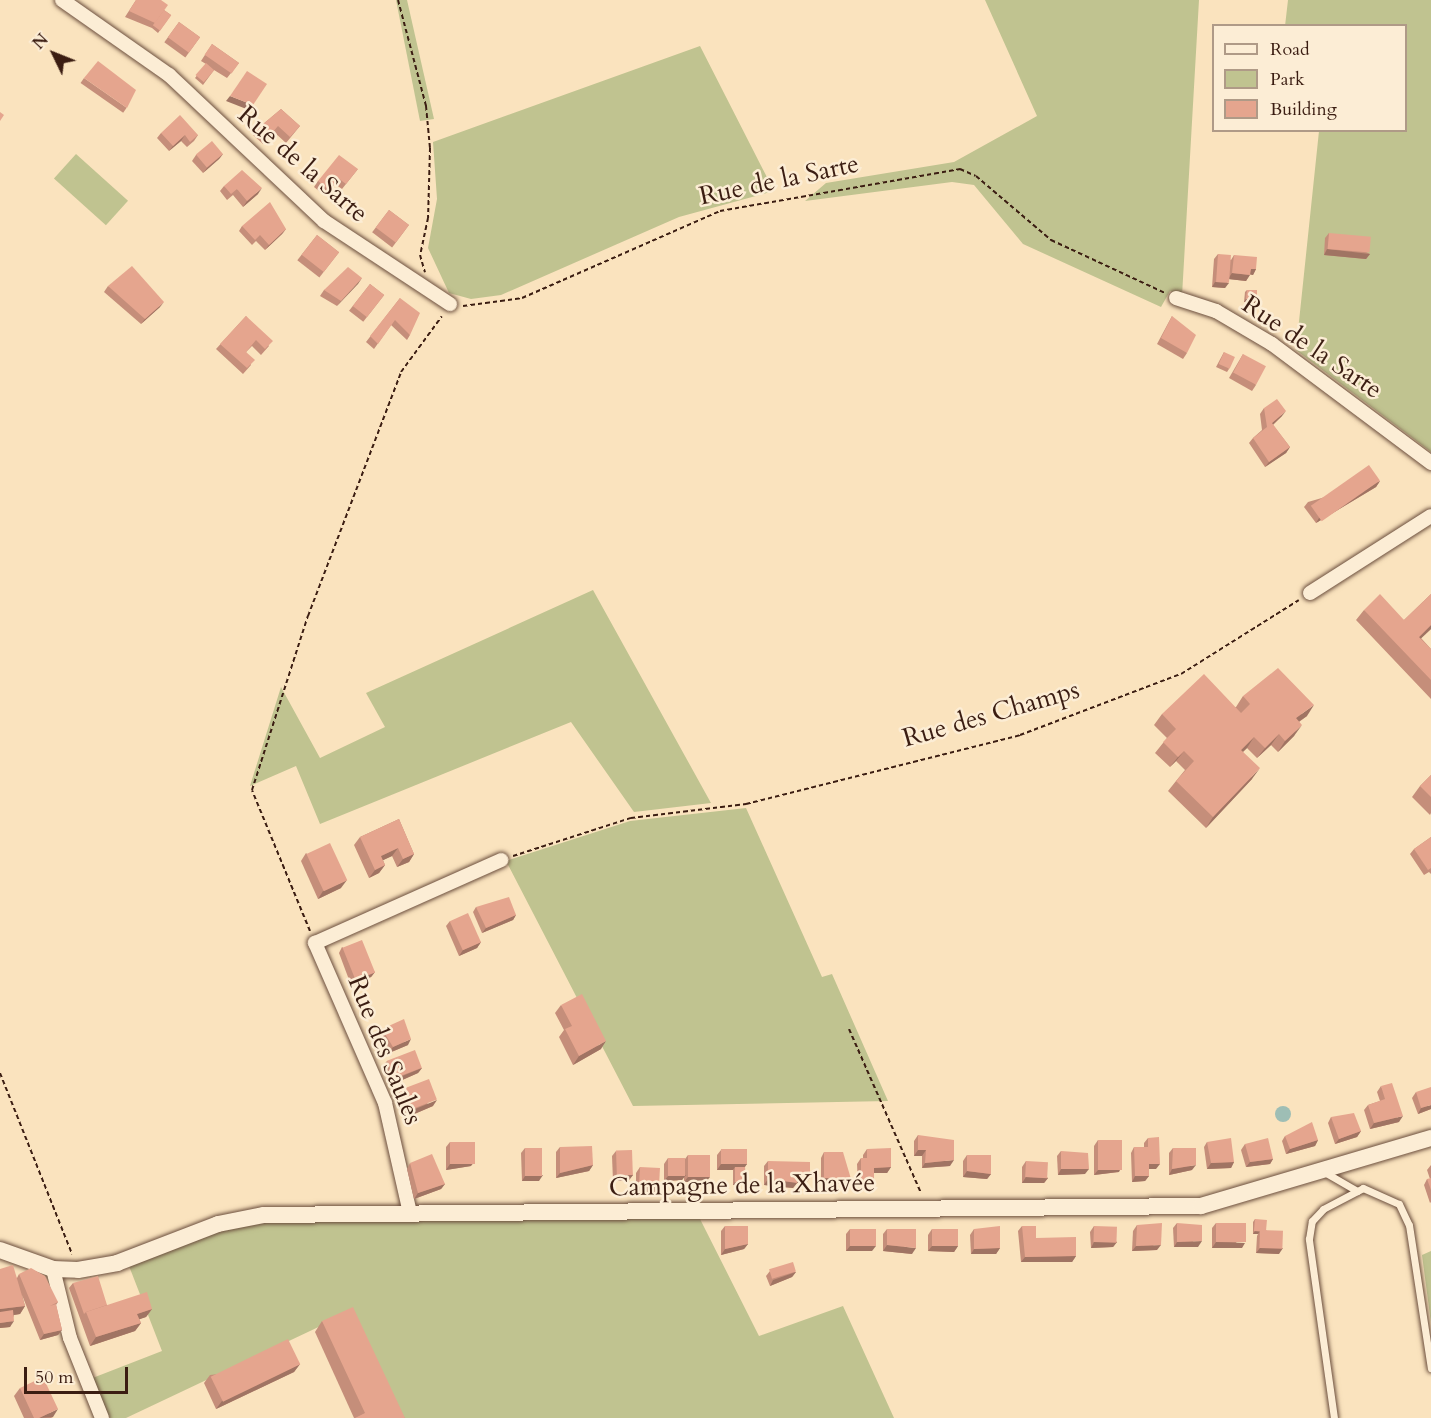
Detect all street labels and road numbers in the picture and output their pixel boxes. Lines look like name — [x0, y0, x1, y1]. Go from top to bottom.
street label: Rue de la Sarte — [232, 99, 374, 229]
street label: Rue de la Sarte — [696, 148, 862, 212]
street label: Rue de la Sarte — [1236, 289, 1388, 405]
street label: Rue des Champs — [899, 674, 1083, 754]
street label: Rue des Saules — [341, 971, 429, 1129]
street label: Campagne de la Xhavée — [608, 1167, 876, 1203]

